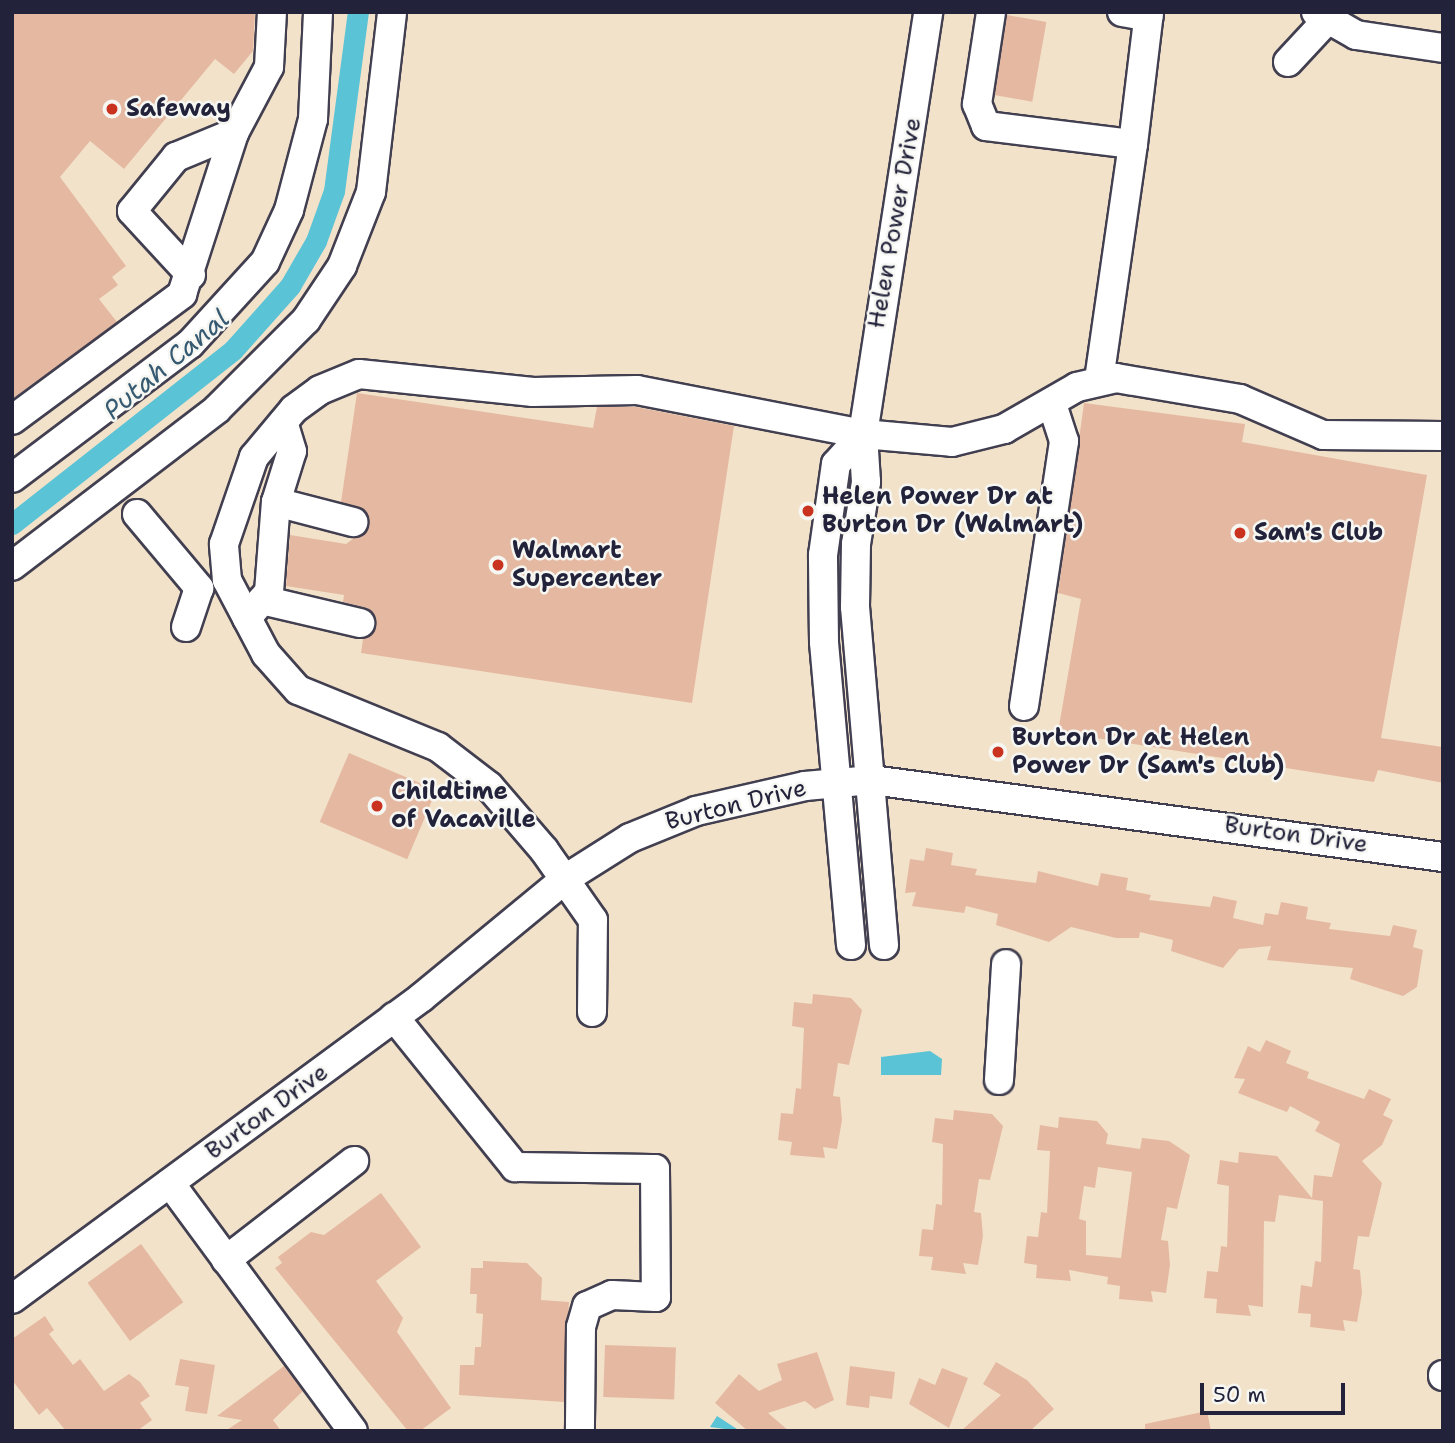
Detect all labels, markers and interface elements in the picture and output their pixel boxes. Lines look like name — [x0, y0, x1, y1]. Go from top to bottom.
place label: Safeway — [126, 95, 231, 123]
marker: Safeway — [104, 101, 120, 117]
street label: Helen Power Drive — [862, 115, 928, 331]
water label: Putah Canal — [97, 302, 235, 426]
place label: Helen Power Dr at Burton Dr (Walmart) — [822, 483, 1083, 539]
marker: Helen Power Dr at Burton Dr (Walmart) — [800, 503, 816, 519]
place label: Sam's Club — [1254, 519, 1383, 547]
marker: Sam's Club — [1232, 525, 1248, 541]
place label: Walmart Supercenter — [512, 537, 662, 593]
marker: Walmart Supercenter — [490, 557, 506, 573]
place label: Burton Dr at Helen Power Dr (Sam's Club) — [1012, 724, 1284, 780]
marker: Burton Dr at Helen Power Dr (Sam's Club) — [990, 744, 1006, 760]
street label: Burton Drive — [663, 774, 809, 836]
place label: Childtime of Vacaville — [391, 778, 536, 834]
marker: Childtime of Vacaville — [369, 798, 385, 814]
street label: Burton Drive — [1223, 811, 1369, 859]
street label: Burton Drive — [200, 1058, 334, 1166]
scale bar — [1203, 1370, 1348, 1414]
text: 50 m — [1213, 1381, 1266, 1409]

